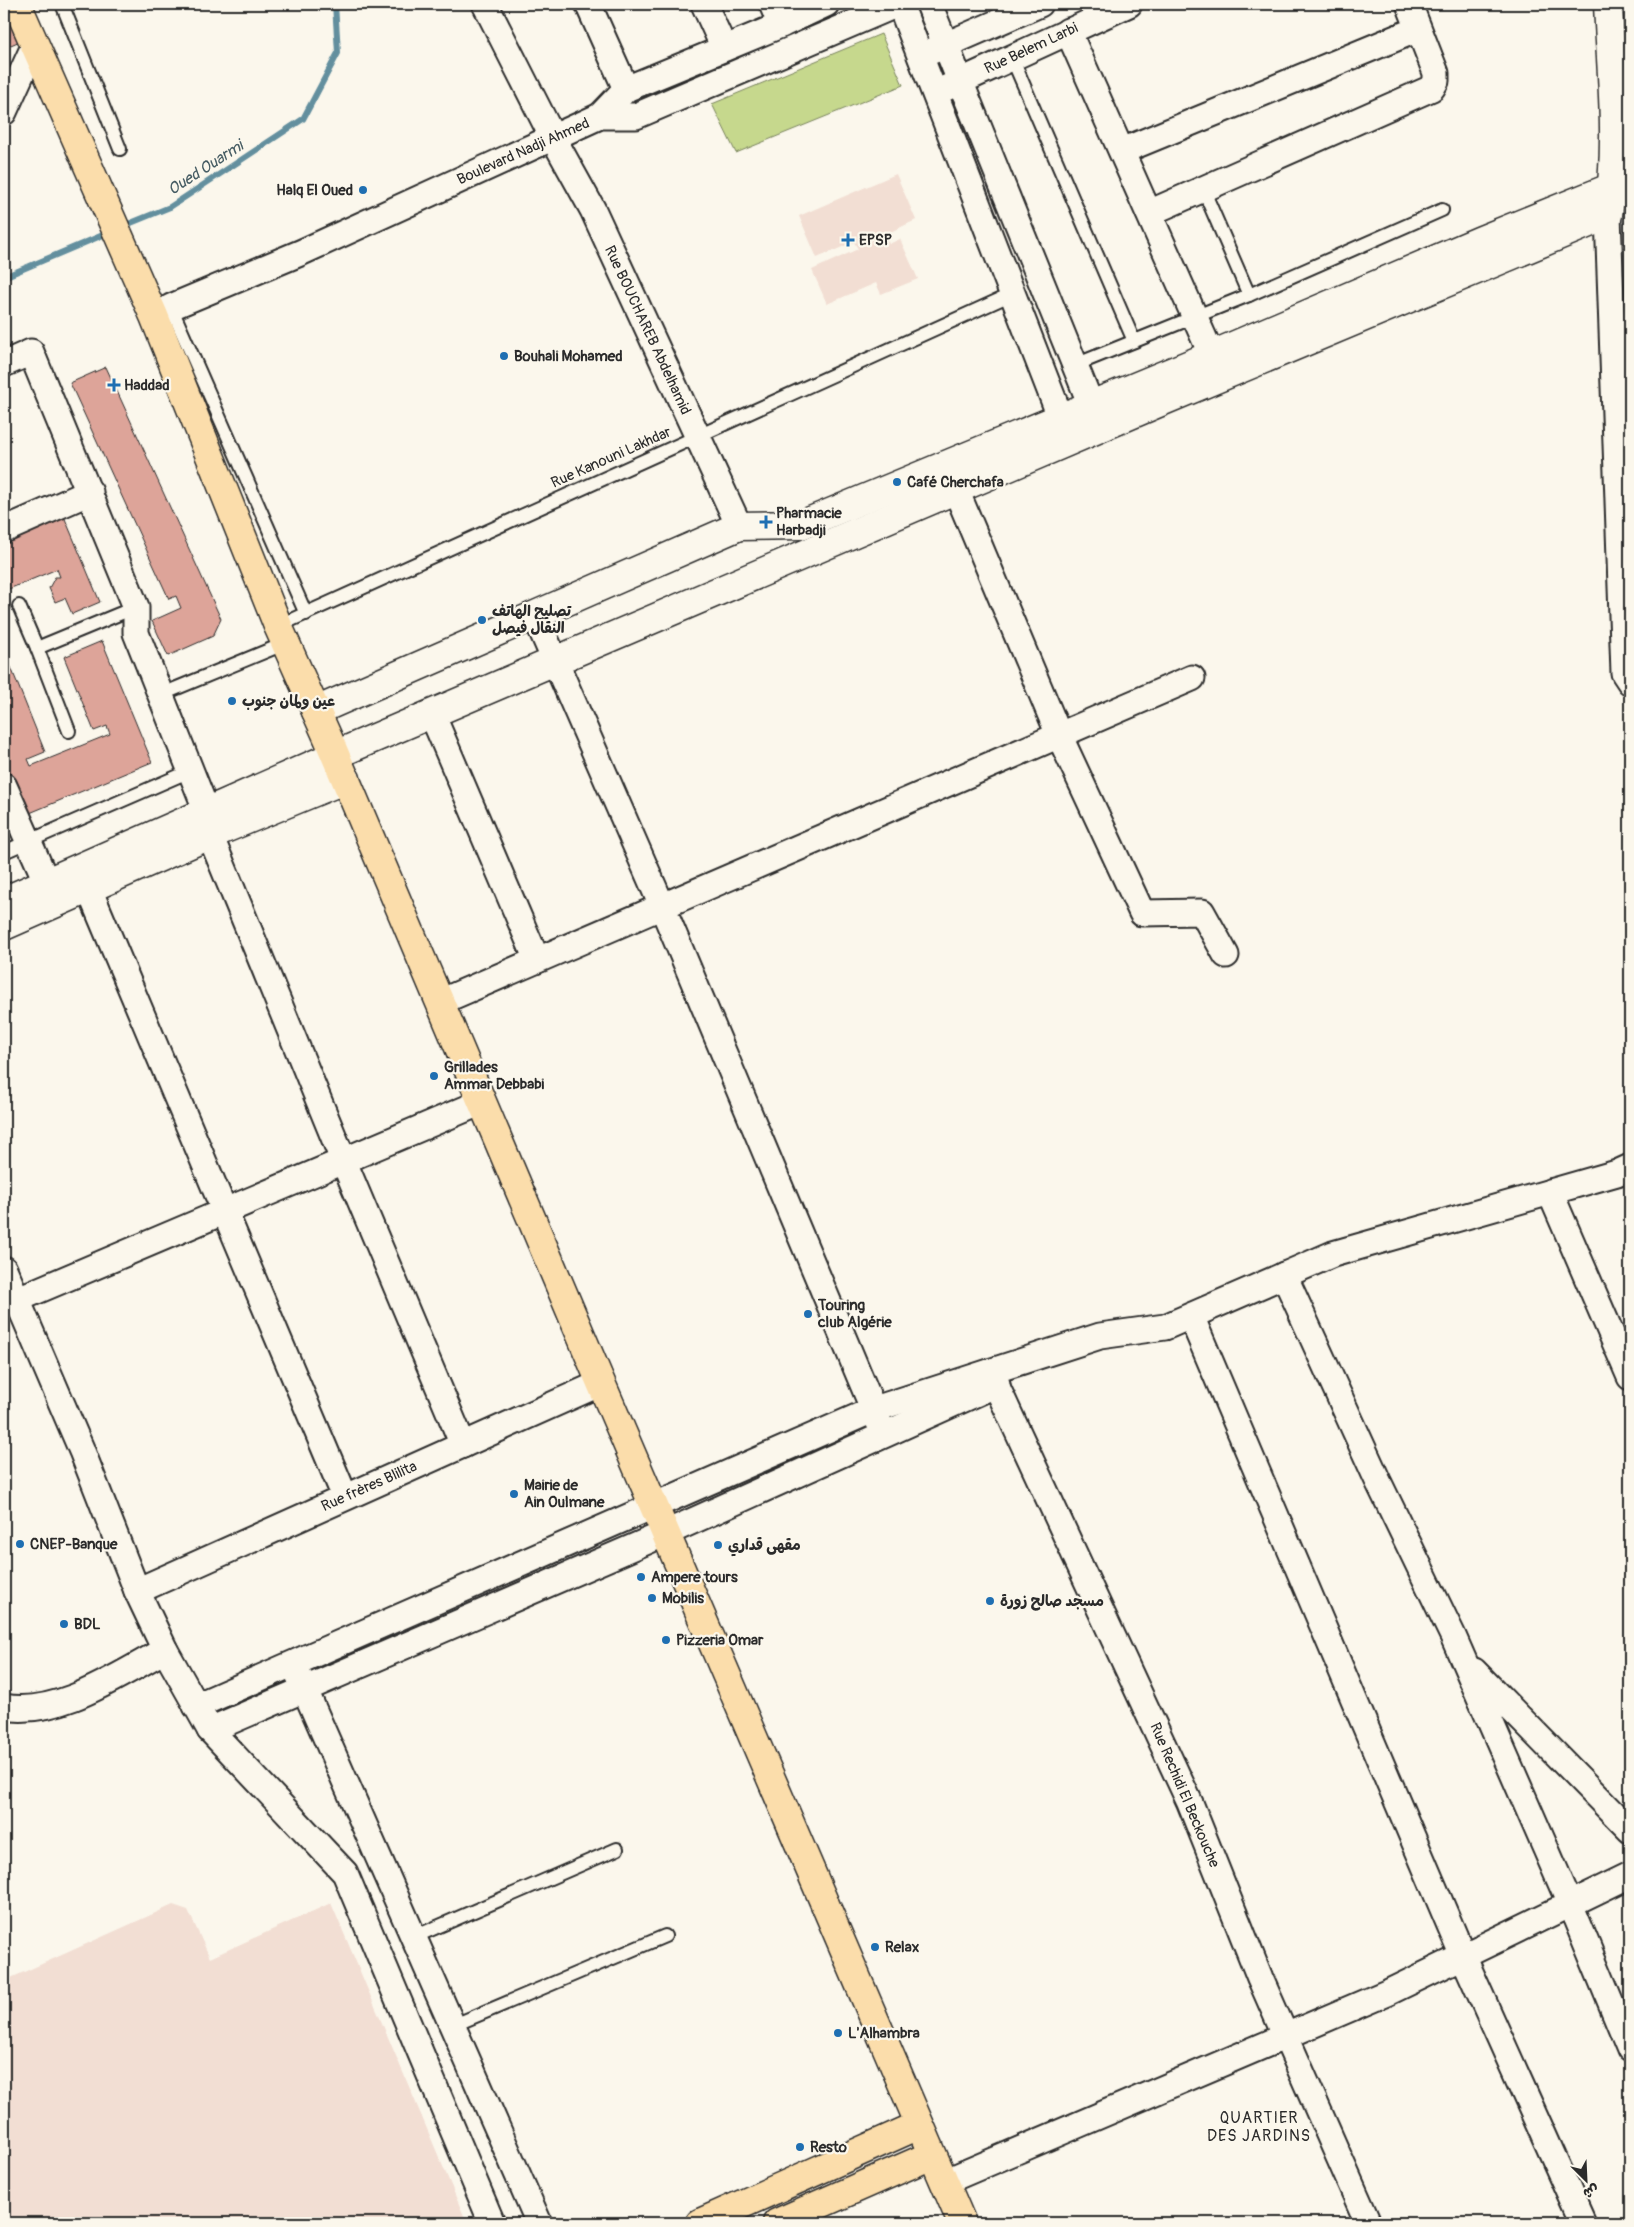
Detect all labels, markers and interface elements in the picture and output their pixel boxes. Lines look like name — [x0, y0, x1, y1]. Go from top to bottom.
street label: Rue Belem Larbi — [981, 18, 1081, 78]
street label: Boulevard Nadji Ahmed — [454, 114, 592, 189]
water label: Oued Ouarmi — [164, 135, 249, 200]
place label: Halq El Oued — [276, 181, 353, 200]
marker: Halq El Oued — [357, 184, 369, 196]
place label: EPSP — [859, 231, 892, 250]
marker: EPSP — [841, 233, 855, 247]
street label: Rue BOUCHAREB Abdelhamid — [600, 243, 695, 418]
place label: Bouhali Mohamed — [514, 347, 623, 366]
marker: Bouhali Mohamed — [498, 350, 510, 362]
place label: Haddad — [124, 376, 170, 395]
marker: Haddad — [108, 379, 120, 391]
street label: Rue Kanouni Lakhdar — [548, 422, 675, 493]
place label: Café Cherchafa — [907, 473, 1004, 492]
marker: Café Cherchafa — [891, 476, 903, 488]
place label: Pharmacie Harbadji — [776, 504, 842, 540]
marker: Pharmacie Harbadji — [760, 516, 772, 528]
place label: تصليح الهاتف النقال فيصل — [492, 602, 572, 638]
marker: تصليح الهاتف النقال فيصل — [476, 614, 488, 626]
place label: عين ولمان جنوب — [242, 692, 335, 711]
marker: عين ولمان جنوب — [226, 695, 238, 707]
place label: Grillades Ammar Debbabi — [444, 1058, 545, 1094]
marker: Grillades Ammar Debbabi — [428, 1070, 440, 1082]
place label: Touring club Algérie — [817, 1296, 892, 1332]
marker: Touring club Algérie — [802, 1308, 814, 1320]
street label: Rue frères Blilita — [318, 1457, 420, 1516]
place label: Mairie de Ain Oulmane — [524, 1476, 605, 1512]
marker: Mairie de Ain Oulmane — [508, 1488, 520, 1500]
place label: CNEP-Banque — [30, 1535, 118, 1554]
place label: مقهى قداري — [728, 1536, 801, 1557]
marker: CNEP-Banque — [14, 1538, 26, 1550]
marker: مقهى قداري — [712, 1539, 724, 1551]
place label: Ampere tours — [651, 1568, 738, 1587]
marker: Ampere tours — [635, 1571, 647, 1583]
place label: Mobilis — [662, 1589, 704, 1608]
marker: Mobilis — [646, 1592, 658, 1604]
place label: مسجد صالح زورة — [1000, 1592, 1104, 1611]
marker: مسجد صالح زورة — [984, 1595, 996, 1607]
place label: BDL — [74, 1615, 101, 1634]
marker: BDL — [58, 1618, 70, 1630]
place label: Pizzeria Omar — [676, 1631, 764, 1650]
marker: Pizzeria Omar — [660, 1634, 672, 1646]
street label: Rue Rechidi El Beckouche — [1145, 1720, 1224, 1871]
place label: Relax — [885, 1938, 920, 1957]
marker: Relax — [869, 1941, 881, 1953]
place label: L'Alhambra — [848, 2024, 920, 2043]
marker: L'Alhambra — [832, 2027, 844, 2039]
district label: QUARTIER DES JARDINS — [1207, 2108, 1311, 2146]
place label: Resto — [810, 2138, 847, 2157]
marker: Resto — [794, 2141, 806, 2153]
north arrow — [1562, 2154, 1612, 2204]
text: ش — [1581, 2181, 1602, 2202]

